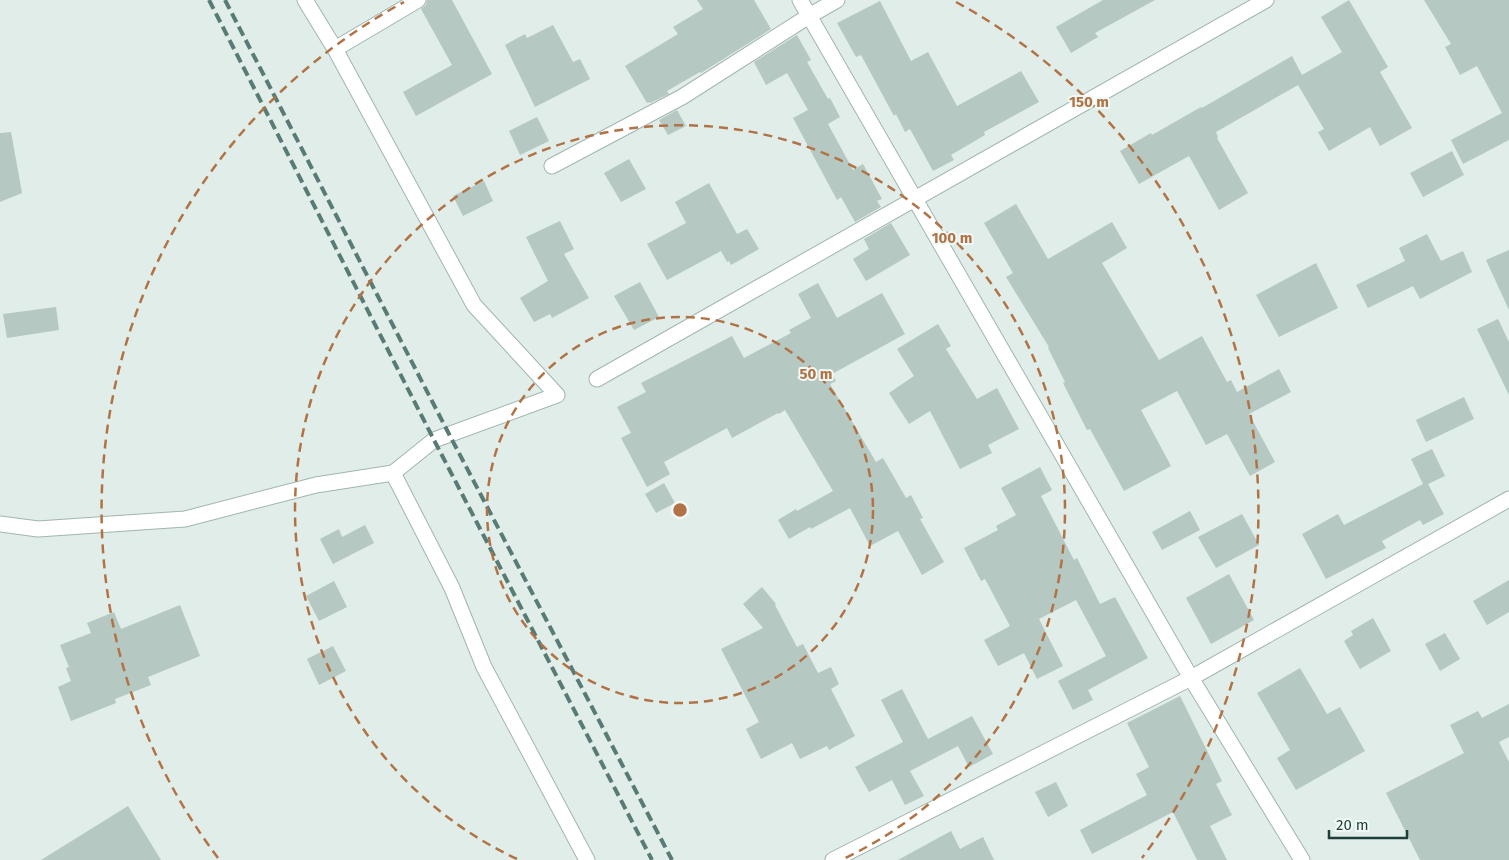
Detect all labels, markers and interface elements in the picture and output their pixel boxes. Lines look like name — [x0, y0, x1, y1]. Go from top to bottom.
text: 150 m — [1069, 93, 1109, 111]
text: 100 m — [932, 229, 972, 247]
text: 50 m — [799, 365, 833, 383]
centre of rings — [671, 501, 689, 519]
scale bar — [1329, 808, 1406, 840]
text: 20 m — [1336, 816, 1369, 834]

